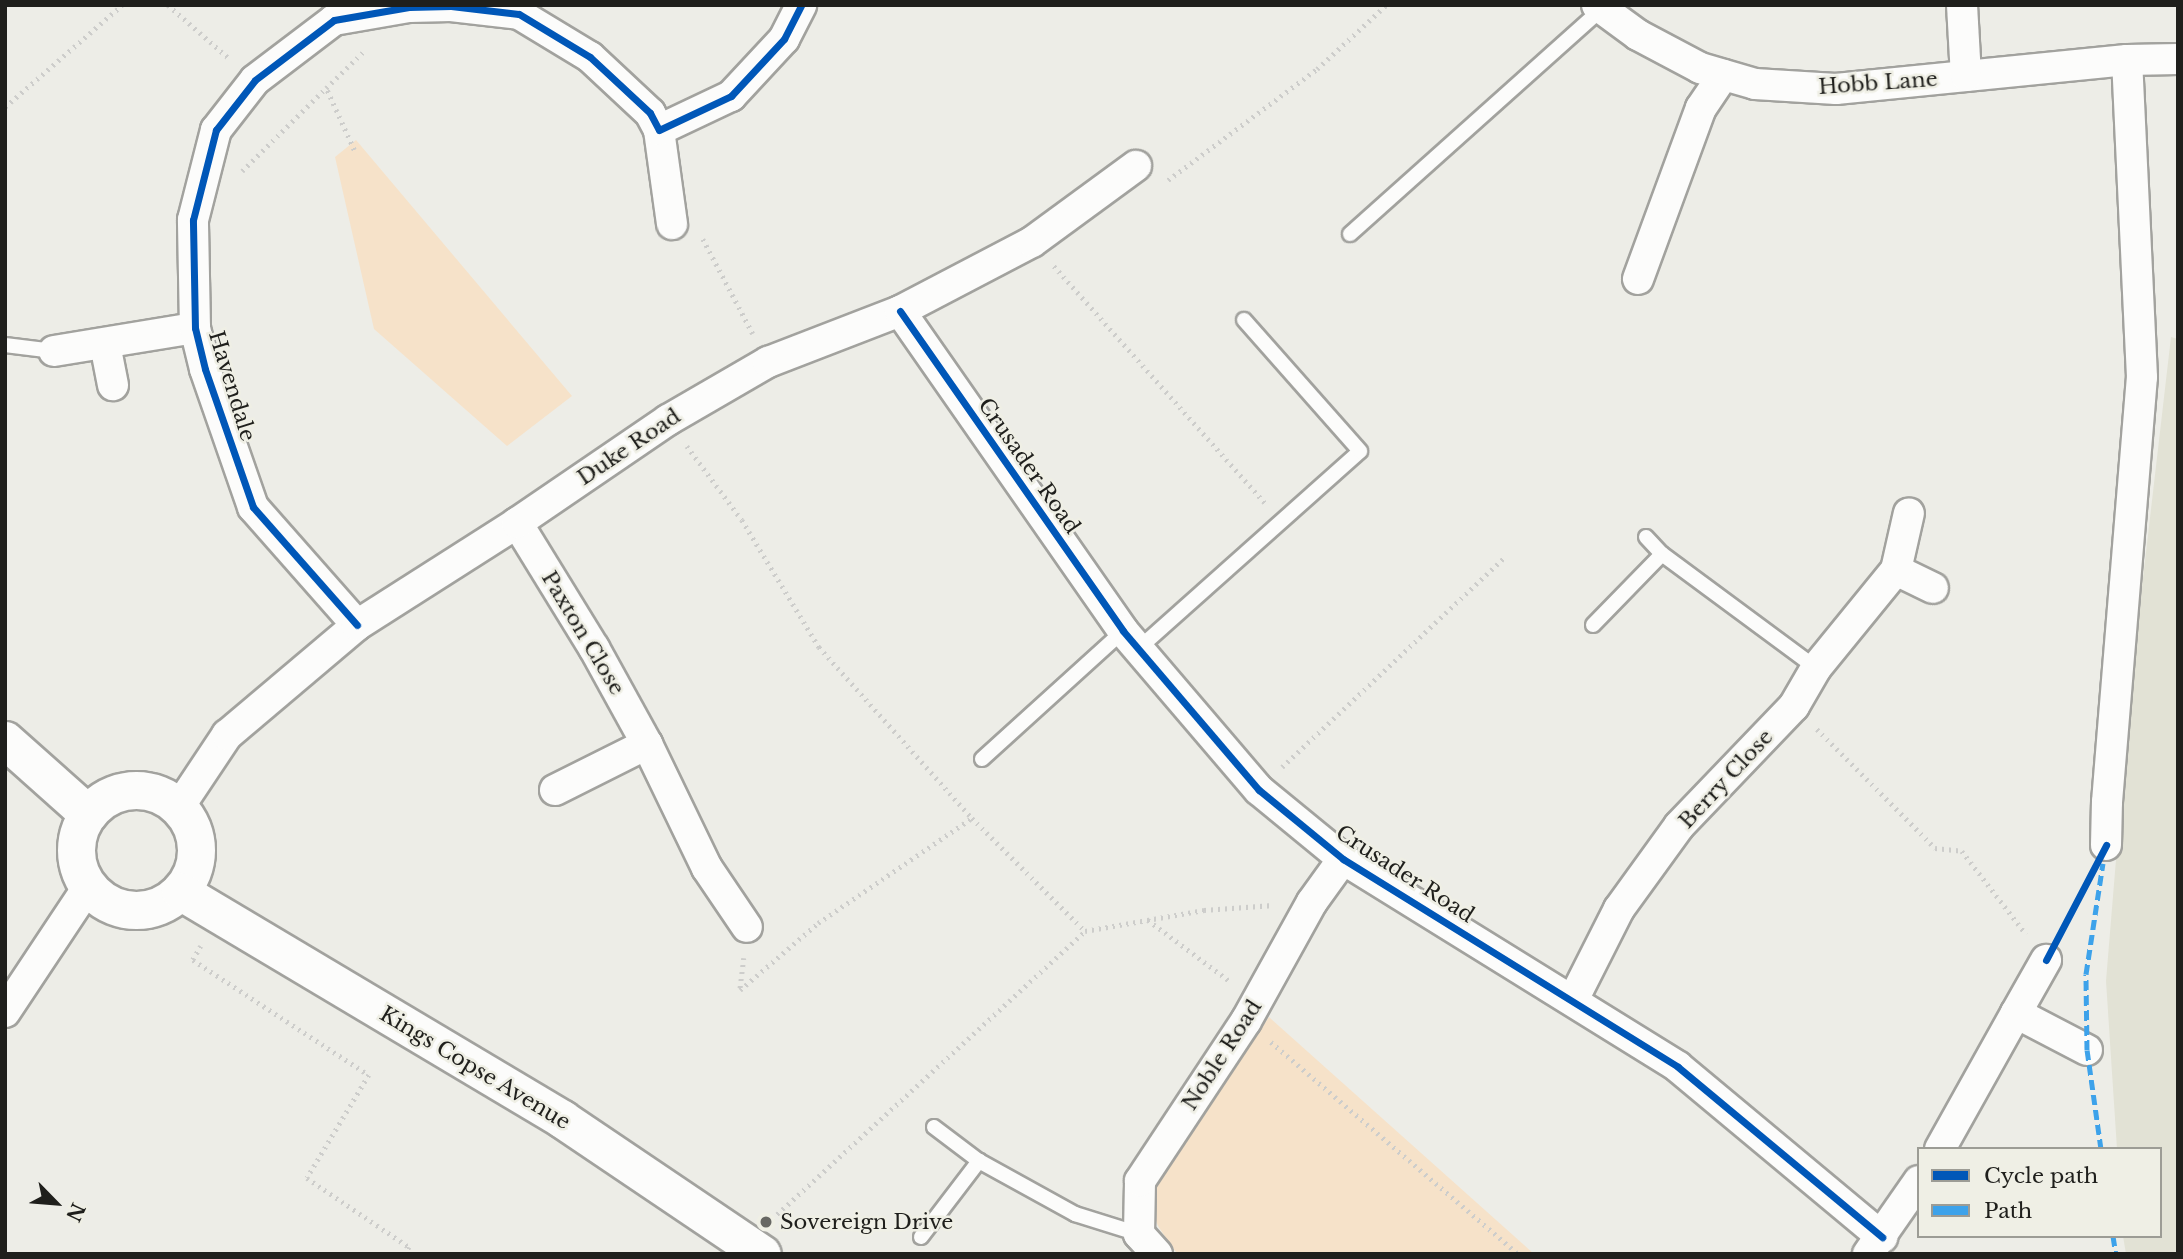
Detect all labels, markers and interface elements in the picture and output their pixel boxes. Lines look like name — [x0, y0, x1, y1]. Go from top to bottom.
street label: Hobb Lane — [1818, 66, 1938, 100]
street label: Havendale — [203, 328, 261, 444]
street label: Crusader Road — [973, 393, 1085, 539]
street label: Duke Road — [573, 403, 685, 491]
street label: Paxton Close — [536, 567, 630, 699]
street label: Berry Close — [1674, 724, 1778, 834]
street label: Crusader Road — [1331, 820, 1479, 928]
street label: Noble Road — [1177, 995, 1267, 1115]
street label: Kings Copse Avenue — [375, 1001, 575, 1135]
legend — [1917, 1147, 2162, 1238]
text: Cycle path — [1984, 1163, 2098, 1189]
north arrow — [21, 1168, 91, 1238]
text: Path — [1984, 1198, 2032, 1224]
text: N — [61, 1199, 90, 1225]
place label: Sovereign Drive — [780, 1209, 953, 1235]
marker: Sovereign Drive — [758, 1214, 774, 1230]

